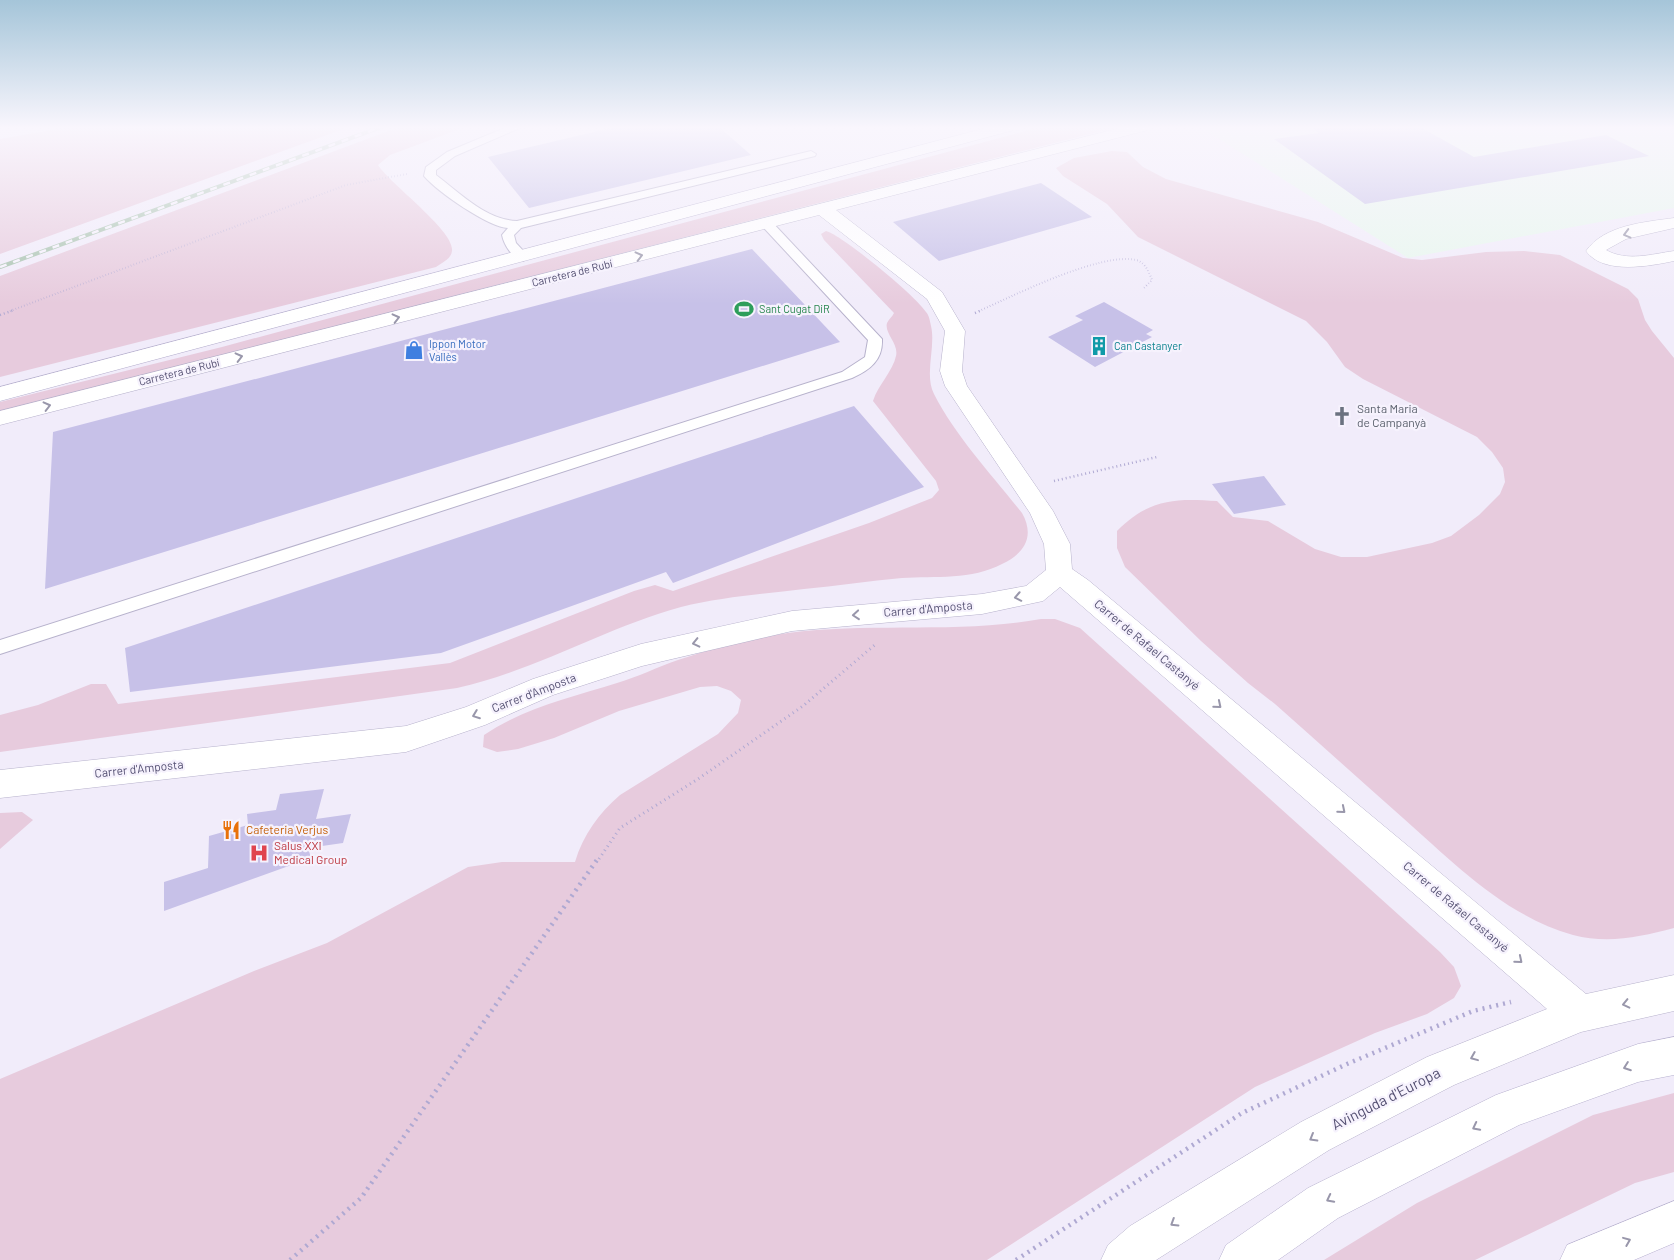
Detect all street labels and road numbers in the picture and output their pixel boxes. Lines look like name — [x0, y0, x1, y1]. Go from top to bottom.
street label: Carretera de Rubí — [530, 256, 614, 289]
street label: Carretera de Rubí — [137, 355, 221, 388]
street label: Carrer de Rafael Castanyé — [1092, 596, 1203, 692]
street label: Carrer d'Amposta — [883, 597, 973, 619]
street label: Carrer d'Amposta — [490, 670, 578, 715]
street label: Carrer d'Amposta — [94, 756, 184, 780]
street label: Carrer de Rafael Castanyé — [1401, 858, 1512, 954]
street label: Avinguda d'Europa — [1328, 1063, 1443, 1133]

